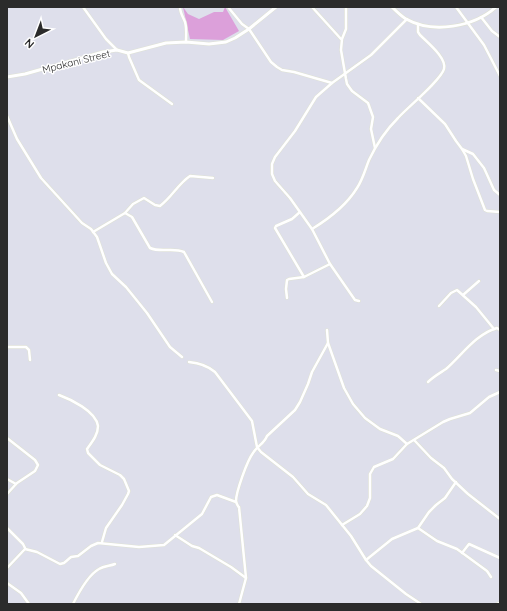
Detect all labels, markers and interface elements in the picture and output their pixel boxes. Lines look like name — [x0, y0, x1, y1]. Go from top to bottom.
north arrow — [16, 16, 56, 56]
text: N — [22, 36, 37, 51]
street label: Mpakani Street — [41, 47, 112, 76]

